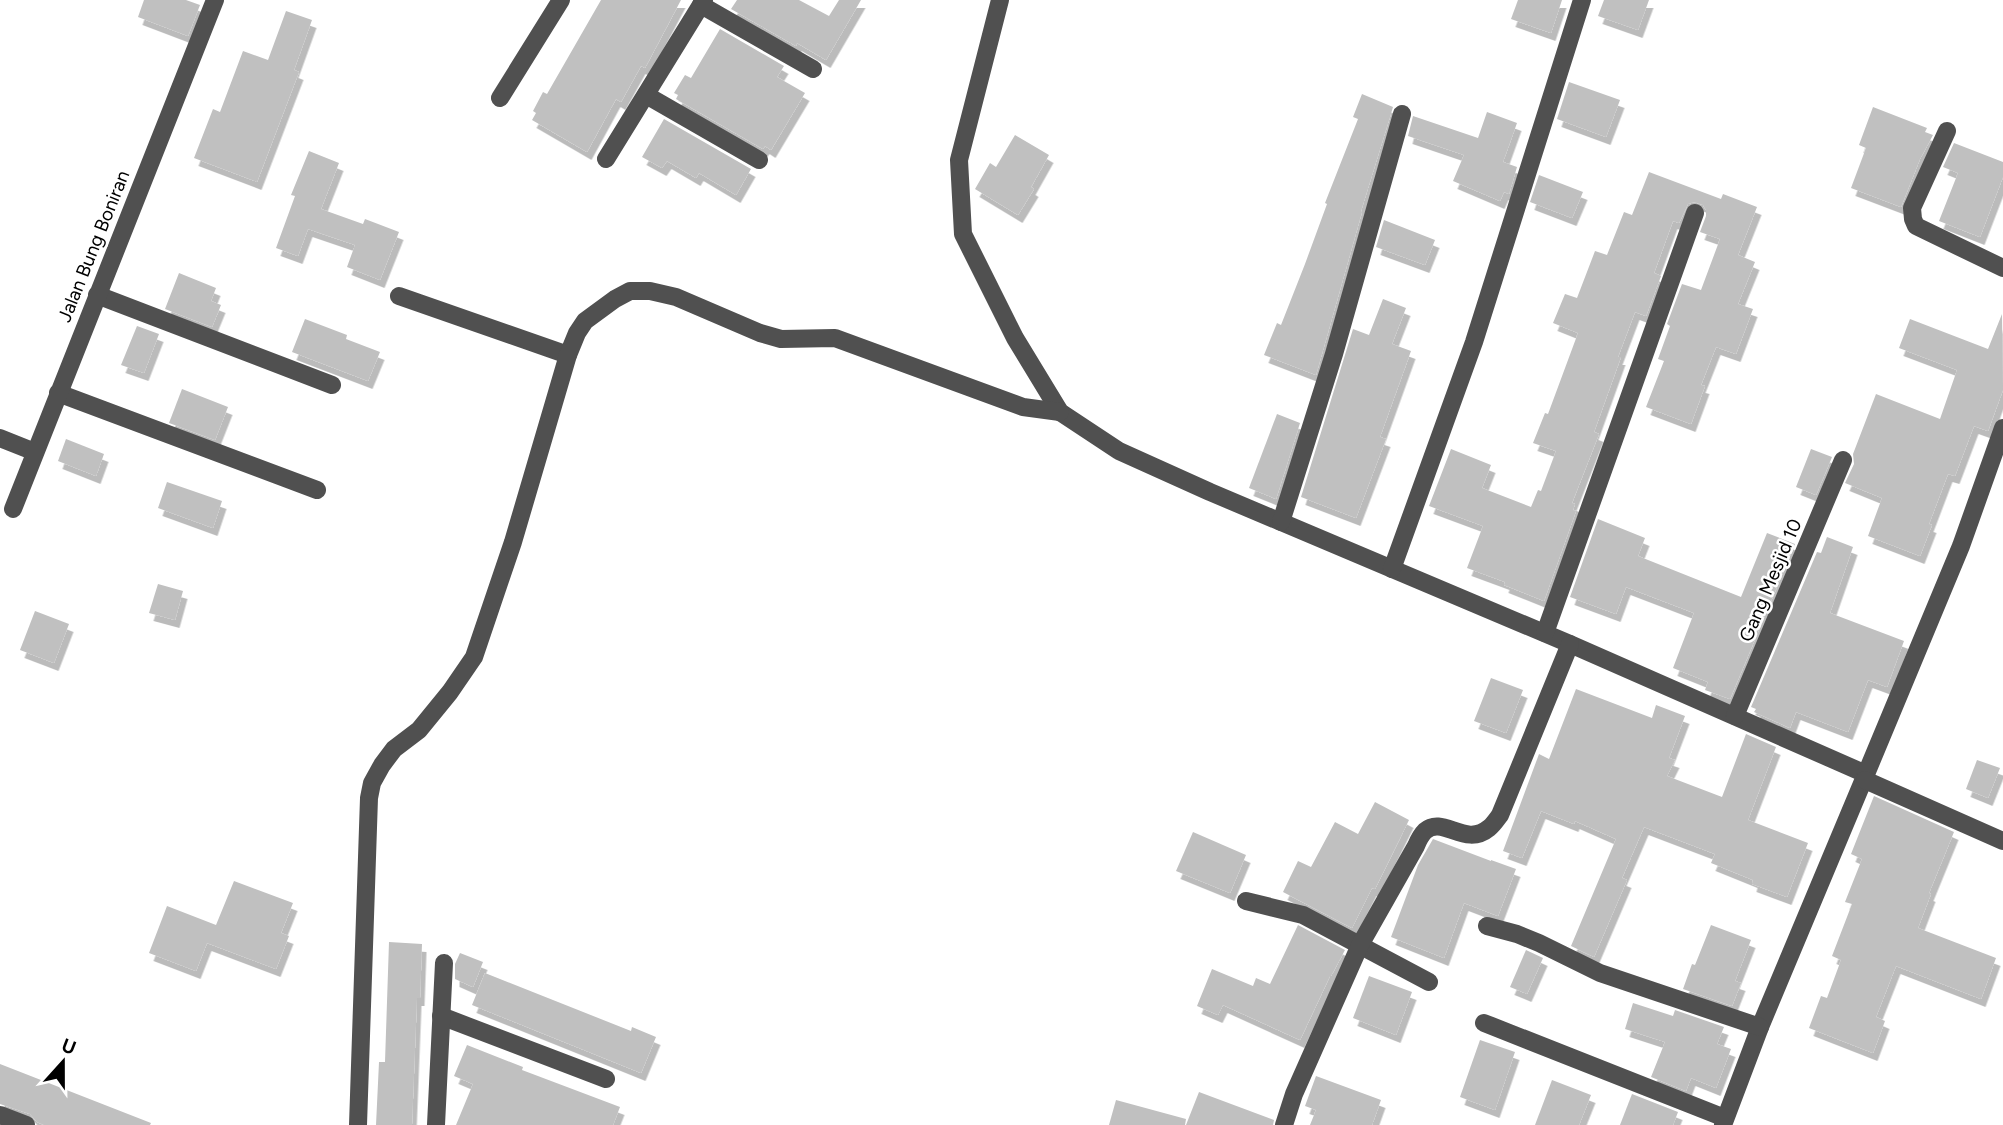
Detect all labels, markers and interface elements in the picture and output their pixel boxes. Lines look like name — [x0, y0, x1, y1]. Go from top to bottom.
street label: Jalan Bung Boniran — [53, 167, 134, 325]
street label: Gang Mesjid 10 — [1734, 515, 1807, 645]
north arrow — [28, 1027, 98, 1097]
text: U — [59, 1033, 79, 1060]

